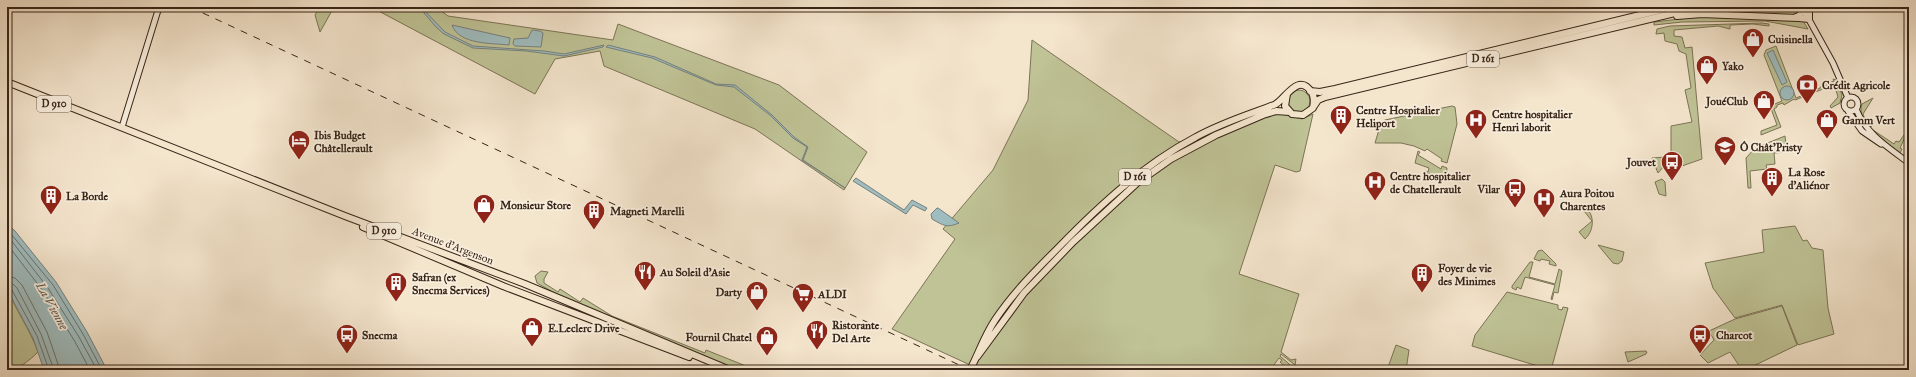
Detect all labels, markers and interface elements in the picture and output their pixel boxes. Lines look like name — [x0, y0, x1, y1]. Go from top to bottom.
shop icon: Cuisinella — [1740, 26, 1766, 59]
place label: Cuisinella — [1768, 33, 1813, 46]
road number: D 161 — [1467, 51, 1499, 67]
shop icon: Yako — [1694, 53, 1720, 86]
place label: Yako — [1721, 60, 1744, 73]
bank icon: Crédit Agricole — [1794, 72, 1820, 105]
place label: Crédit Agricole — [1822, 79, 1891, 92]
shop icon: JouéClub — [1751, 88, 1777, 121]
place label: JouéClub — [1704, 95, 1749, 109]
road number: D 910 — [37, 96, 71, 112]
building icon: Centre Hospitalier Heliport — [1328, 103, 1354, 136]
place label: Centre Hospitalier Heliport — [1356, 104, 1440, 131]
hospital icon: Centre hospitalier Henri laborit — [1463, 107, 1489, 140]
shop icon: Gamm Vert — [1814, 107, 1840, 140]
place label: Centre hospitalier Henri laborit — [1492, 108, 1573, 134]
place label: Gamm Vert — [1842, 114, 1895, 127]
hotel icon: Ibis Budget Châtellerault — [286, 128, 312, 161]
place label: Ibis Budget Châtellerault — [314, 129, 373, 155]
school or university icon: Ô Chât'Pristy — [1712, 134, 1738, 167]
place label: Ô Chât'Pristy — [1740, 140, 1803, 155]
bus stop icon: Jouvet — [1659, 149, 1685, 182]
place label: Jouvet — [1625, 156, 1656, 170]
building icon: La Rose d'Aliénor — [1759, 165, 1785, 198]
place label: La Rose d'Aliénor — [1788, 166, 1830, 192]
road number: D 161 — [1119, 169, 1151, 185]
hospital icon: Centre hospitalier de Chatellerault — [1362, 169, 1388, 202]
place label: Centre hospitalier de Chatellerault — [1390, 170, 1471, 196]
bus stop icon: Vilar — [1502, 176, 1528, 209]
building icon: La Borde — [38, 183, 64, 216]
place label: Vilar — [1477, 183, 1501, 196]
hospital icon: Aura Poitou Charentes — [1531, 186, 1557, 219]
place label: Aura Poitou Charentes — [1559, 187, 1614, 213]
place label: La Borde — [66, 190, 109, 203]
shop icon: Monsieur Store — [471, 192, 497, 225]
building icon: Magneti Marelli — [581, 198, 607, 231]
place label: Monsieur Store — [500, 199, 572, 212]
place label: Magneti Marelli — [610, 205, 686, 218]
road number: D 910 — [367, 223, 401, 239]
street label: Avenue d'Argenson — [410, 224, 496, 267]
restaurant icon: Au Soleil d'Asie — [632, 259, 658, 292]
building icon: Foyer de vie des Minimes — [1409, 261, 1435, 294]
place label: Foyer de vie des Minimes — [1438, 262, 1496, 288]
place label: Au Soleil d'Asie — [659, 266, 731, 279]
building icon: Safran (ex Snecma Services) — [383, 270, 409, 303]
place label: Safran (ex Snecma Services) — [412, 271, 490, 297]
water label: La Vienne — [33, 279, 71, 333]
shop icon: Darty — [744, 279, 770, 312]
supermarket icon: ALDI — [790, 281, 816, 314]
place label: Darty — [715, 286, 743, 300]
place label: ALDI — [817, 288, 847, 301]
shop icon: E.Leclerc Drive — [519, 315, 545, 348]
restaurant icon: Ristorante Del Arte — [804, 318, 830, 351]
place label: Ristorante Del Arte — [832, 319, 880, 345]
bus stop icon: Snecma — [334, 322, 360, 355]
place label: E.Leclerc Drive — [548, 322, 620, 335]
bus stop icon: Charcot — [1687, 322, 1713, 355]
shop icon: Fournil Chatel — [754, 324, 780, 357]
place label: Snecma — [362, 329, 398, 342]
place label: Charcot — [1716, 329, 1753, 342]
place label: Fournil Chatel — [685, 331, 753, 344]

